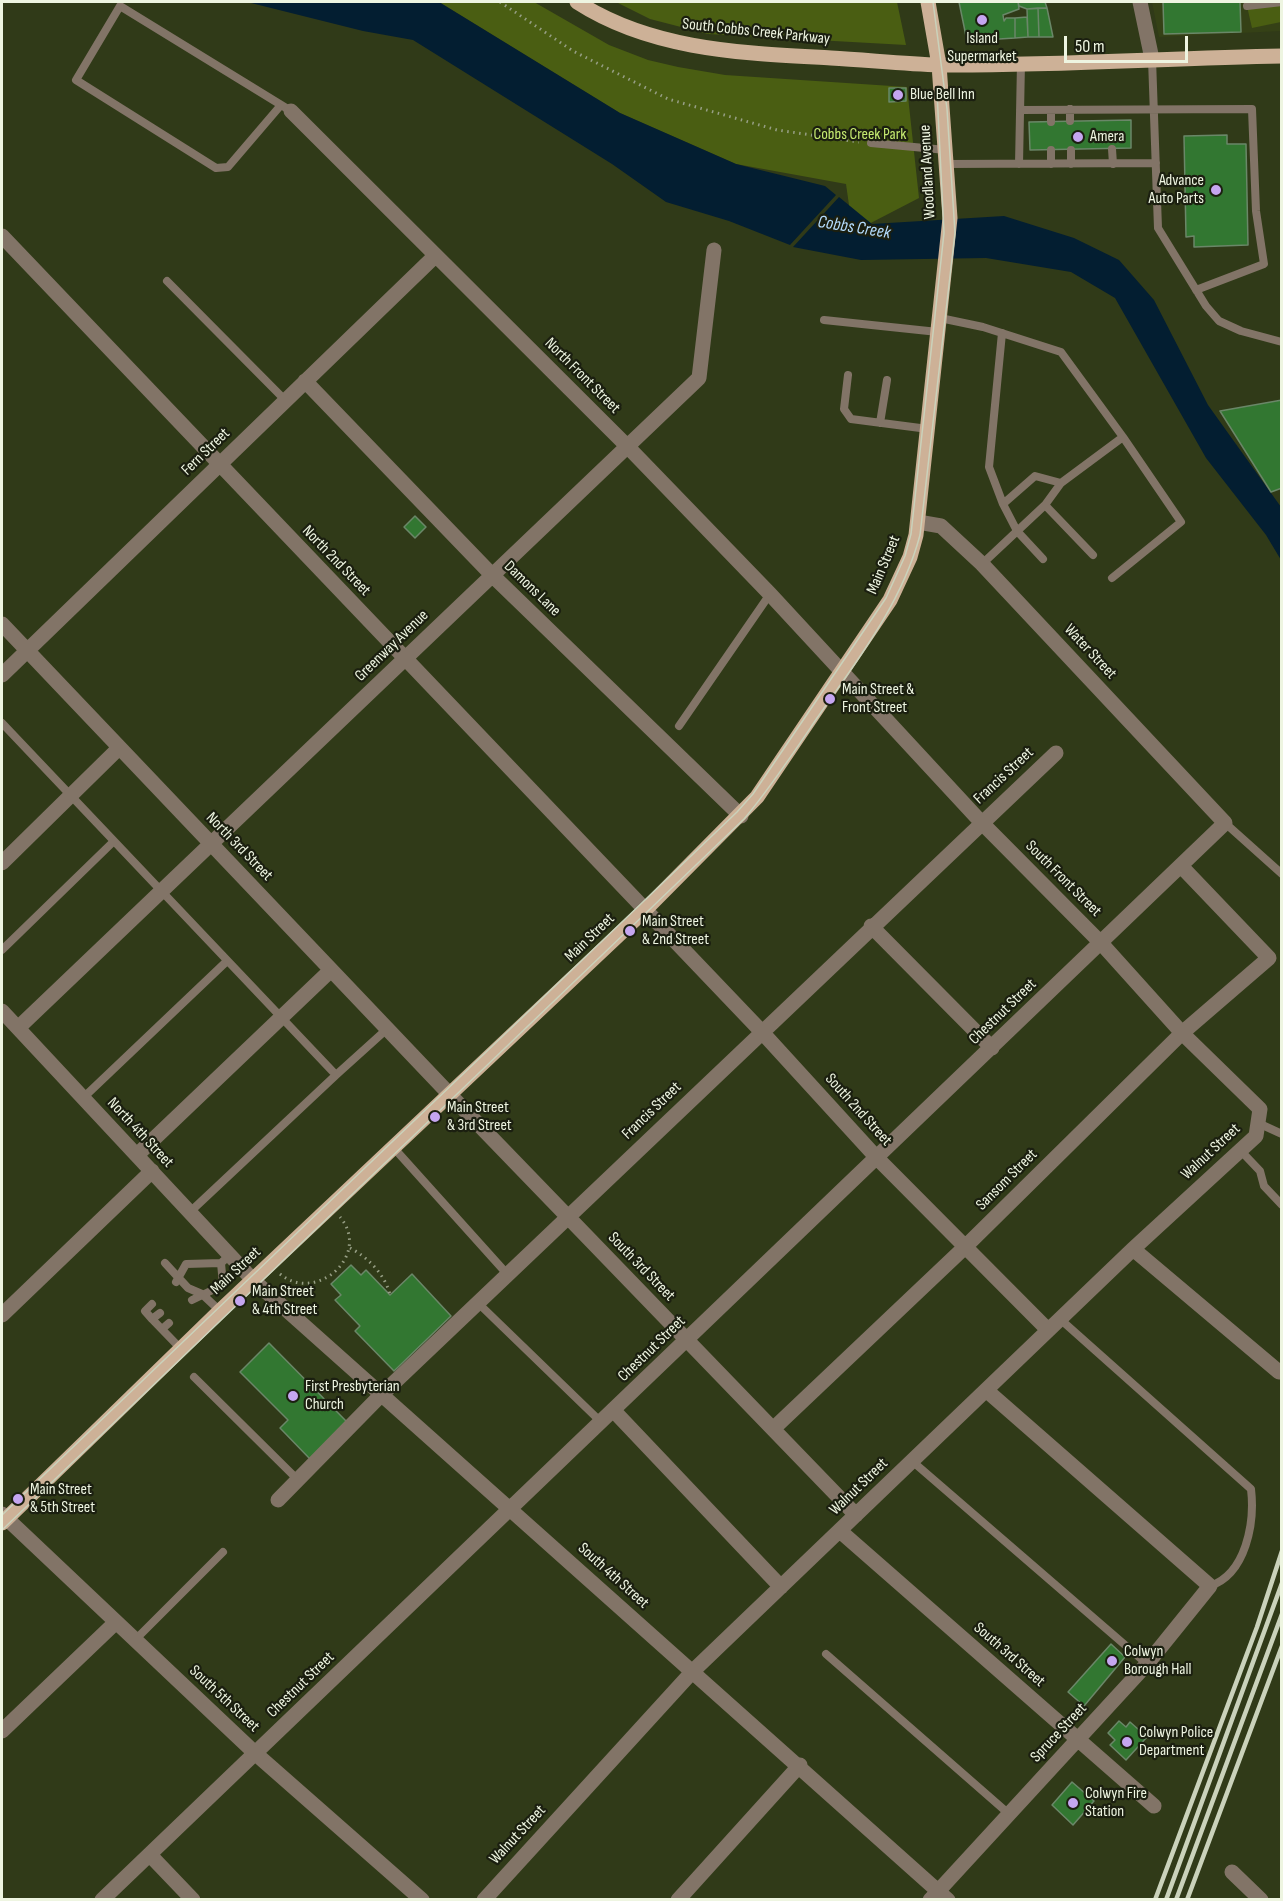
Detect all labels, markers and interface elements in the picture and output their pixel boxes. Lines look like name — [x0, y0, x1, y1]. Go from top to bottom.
marker: Island Supermarket — [975, 13, 989, 27]
street label: South Cobbs Creek Parkway — [681, 15, 831, 49]
scale bar — [1067, 24, 1192, 62]
place label: Island Supermarket — [947, 29, 1017, 67]
text: 50 m — [1075, 36, 1105, 57]
place label: Blue Bell Inn — [910, 85, 975, 105]
marker: Blue Bell Inn — [891, 88, 905, 102]
street label: Woodland Avenue — [916, 124, 940, 220]
park label: Cobbs Creek Park — [814, 125, 906, 145]
place label: Amera — [1090, 127, 1124, 147]
marker: Amera — [1071, 130, 1085, 144]
place label: Advance Auto Parts — [1149, 171, 1204, 209]
marker: Advance Auto Parts — [1209, 183, 1223, 197]
water label: Cobbs Creek — [816, 212, 892, 244]
street label: North Front Street — [540, 334, 624, 418]
street label: Fern Street — [178, 424, 234, 480]
street label: North 2nd Street — [298, 522, 374, 600]
street label: Main Street — [863, 533, 905, 597]
street label: Damons Lane — [500, 557, 564, 621]
street label: Greenway Avenue — [351, 606, 433, 686]
street label: Water Street — [1060, 621, 1120, 683]
place label: Main Street & Front Street — [842, 680, 914, 718]
marker: Main Street & Front Street — [823, 692, 837, 706]
street label: Francis Street — [970, 743, 1038, 809]
street label: North 3rd Street — [202, 809, 276, 885]
street label: South Front Street — [1021, 837, 1105, 921]
street label: Main Street — [561, 910, 619, 966]
place label: Main Street & 2nd Street — [642, 912, 709, 950]
marker: Main Street & 2nd Street — [623, 924, 637, 938]
street label: Chestnut Street — [965, 975, 1041, 1049]
street label: South 2nd Street — [820, 1070, 896, 1150]
street label: Francis Street — [618, 1078, 686, 1144]
street label: North 4th Street — [103, 1094, 177, 1172]
place label: Main Street & 3rd Street — [447, 1098, 512, 1136]
marker: Main Street & 3rd Street — [428, 1110, 442, 1124]
street label: Walnut Street — [1177, 1120, 1245, 1184]
street label: Sansom Street — [972, 1145, 1042, 1215]
street label: South 3rd Street — [603, 1229, 679, 1305]
street label: Main Street — [207, 1243, 265, 1299]
place label: Main Street & 4th Street — [252, 1282, 317, 1320]
marker: Main Street & 4th Street — [233, 1294, 247, 1308]
street label: Chestnut Street — [614, 1312, 690, 1386]
place label: First Presbyterian Church — [305, 1377, 400, 1415]
marker: First Presbyterian Church — [286, 1389, 300, 1403]
street label: Walnut Street — [826, 1454, 892, 1520]
place label: Main Street & 5th Street — [30, 1480, 95, 1518]
marker: Main Street & 5th Street — [11, 1492, 25, 1506]
street label: South 4th Street — [573, 1539, 653, 1613]
street label: South 3rd Street — [969, 1619, 1049, 1691]
place label: Colwyn Borough Hall — [1124, 1642, 1191, 1680]
street label: Chestnut Street — [263, 1648, 339, 1722]
marker: Colwyn Borough Hall — [1105, 1654, 1119, 1668]
street label: South 5th Street — [185, 1662, 263, 1736]
street label: Spruce Street — [1027, 1699, 1091, 1767]
place label: Colwyn Police Department — [1139, 1723, 1213, 1761]
marker: Colwyn Police Department — [1120, 1735, 1134, 1749]
place label: Colwyn Fire Station — [1085, 1784, 1147, 1822]
marker: Colwyn Fire Station — [1066, 1796, 1080, 1810]
street label: Walnut Street — [486, 1801, 550, 1869]

